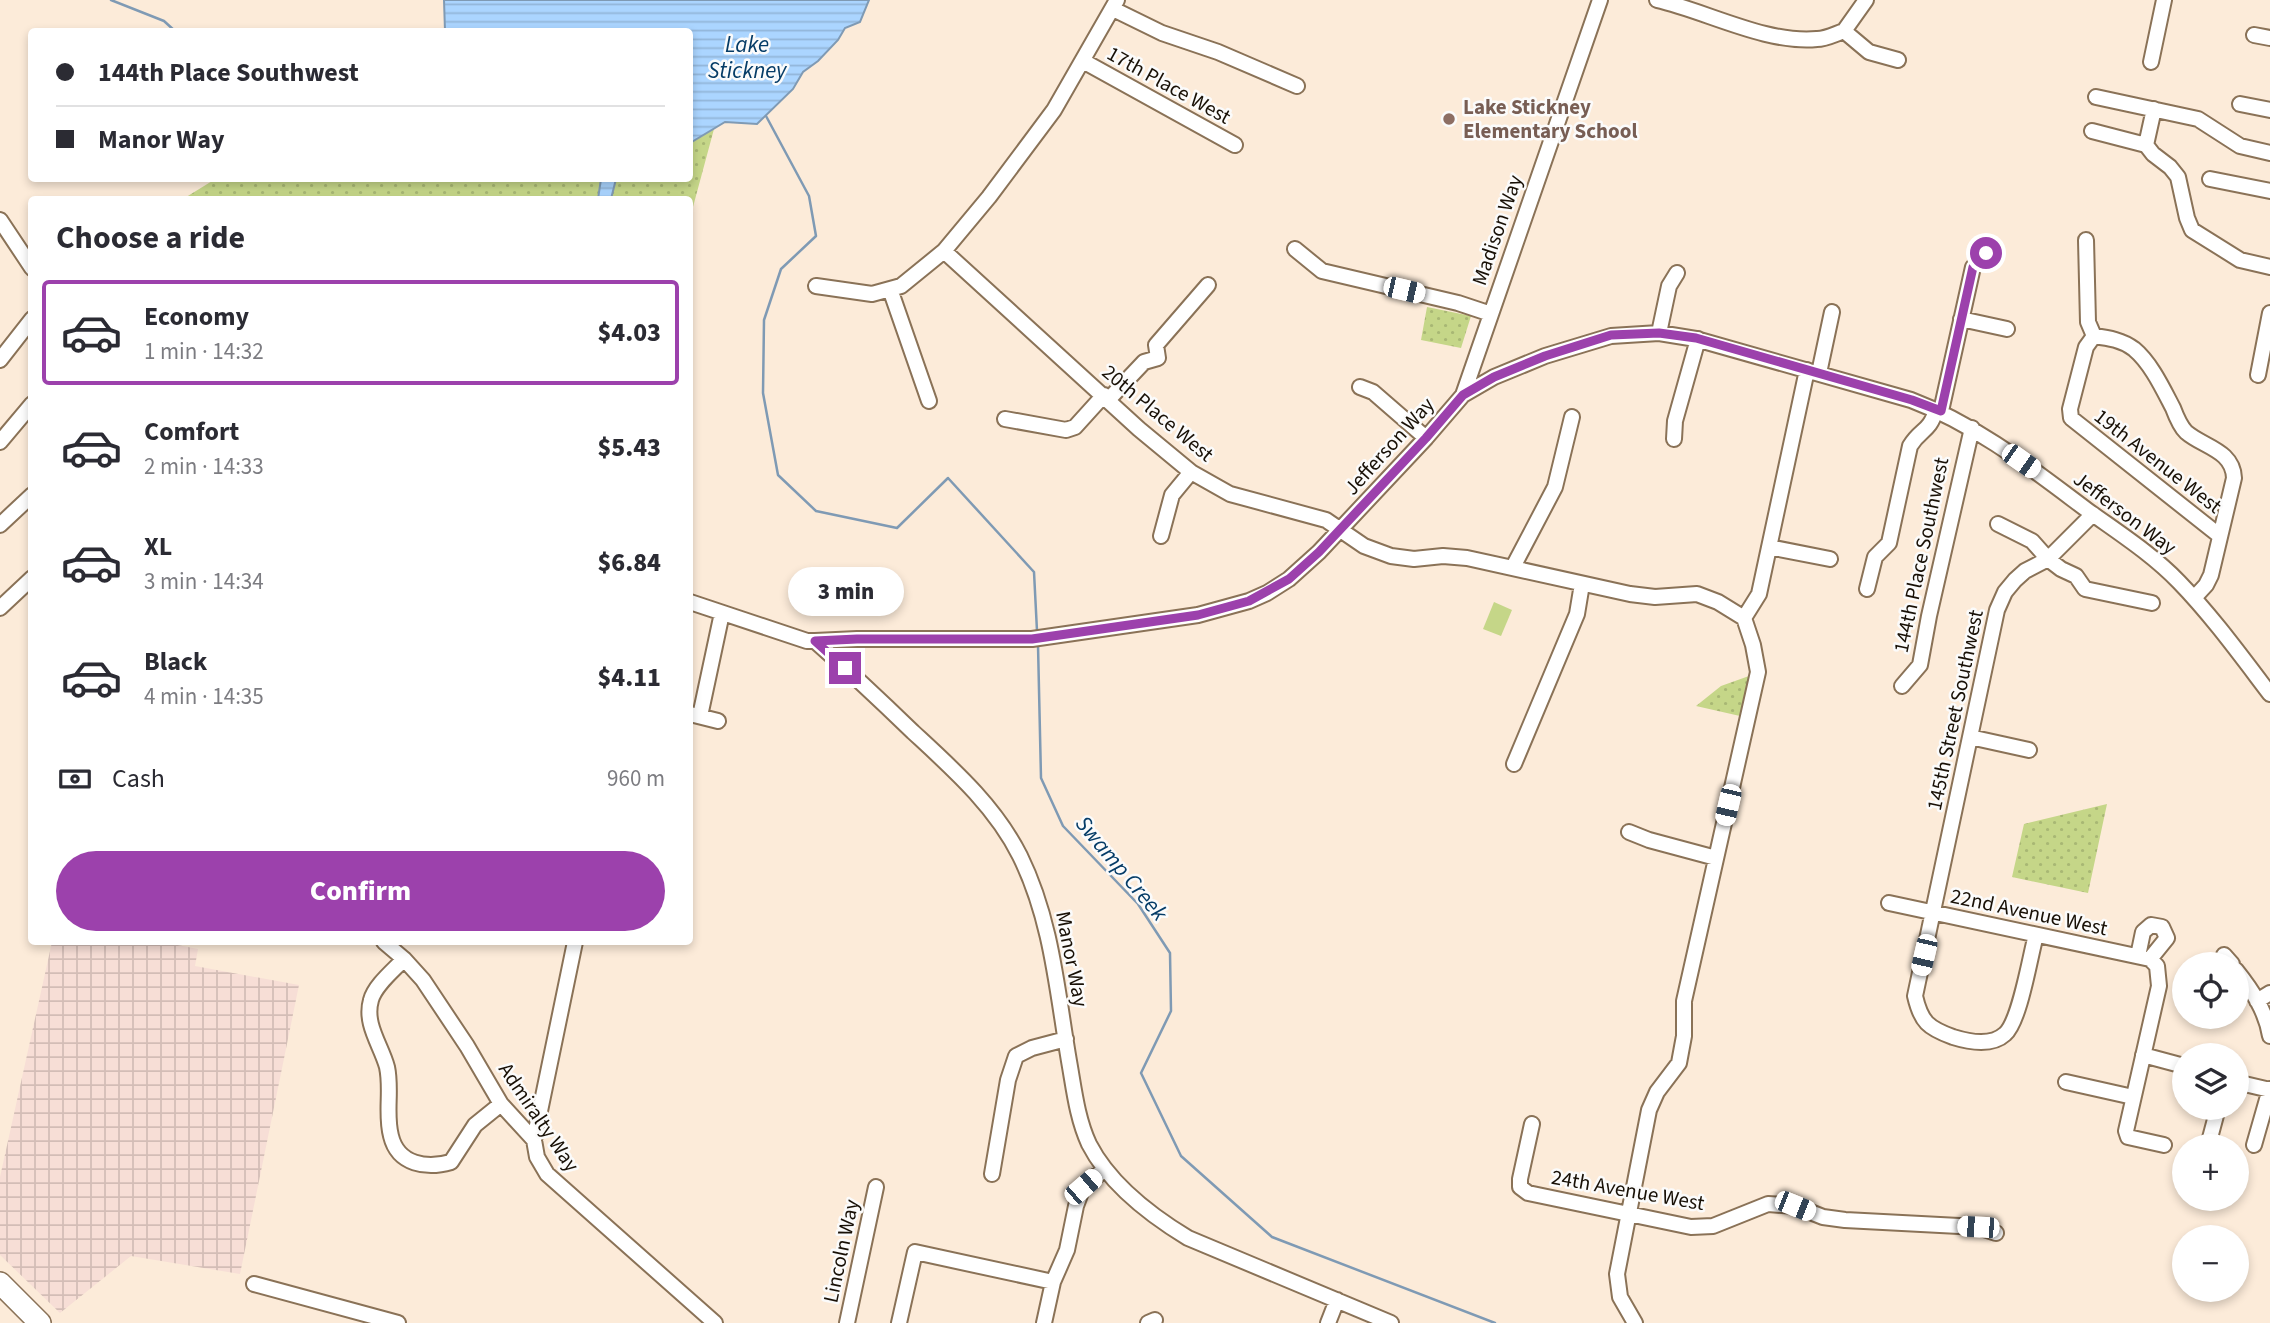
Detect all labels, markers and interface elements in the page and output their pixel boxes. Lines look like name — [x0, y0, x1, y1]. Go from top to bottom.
water label: Lake Stickney — [708, 28, 788, 87]
street label: 17th Place West — [1102, 39, 1236, 131]
text: 144th Place Southwest — [98, 54, 359, 91]
place label: Lake Stickney Elementary School — [1463, 92, 1637, 146]
marker: Lake Stickney Elementary School — [1441, 111, 1457, 127]
text: Manor Way — [98, 121, 224, 158]
street label: Madison Way — [1464, 171, 1530, 289]
text: Choose a ride — [56, 215, 245, 261]
route start — [1970, 237, 2002, 269]
car — [1382, 275, 1427, 305]
text: Economy — [144, 298, 249, 335]
icon: car — [60, 301, 123, 364]
text: $4.03 — [597, 314, 661, 351]
text: 1 min · 14:32 — [144, 335, 264, 368]
street label: 20th Place West — [1096, 357, 1220, 469]
street label: Jefferson Way — [1337, 390, 1441, 502]
street label: 19th Avenue West — [2088, 401, 2228, 521]
text: Comfort — [144, 413, 239, 450]
icon: car — [60, 416, 123, 479]
text: $5.43 — [597, 429, 661, 466]
car — [1998, 440, 2045, 482]
text: 2 min · 14:33 — [144, 450, 264, 483]
street label: 144th Place Southwest — [1886, 455, 1956, 655]
street label: Jefferson Way — [2067, 464, 2183, 562]
text: XL — [144, 528, 172, 565]
icon: car — [60, 531, 123, 594]
text: $6.84 — [597, 544, 661, 581]
text: 3 min · 14:34 — [144, 565, 264, 598]
callout: 3 min — [787, 566, 903, 616]
text: 3 min — [818, 575, 874, 608]
street label: 145th Street Southwest — [1919, 607, 1991, 813]
text: Black — [144, 643, 207, 680]
icon: car — [60, 646, 123, 709]
route end — [829, 652, 861, 684]
text: $4.11 — [597, 659, 661, 696]
text: 4 min · 14:35 — [144, 680, 264, 713]
icon: cash — [56, 760, 94, 798]
text: Cash — [112, 760, 165, 797]
text: 960 m — [607, 762, 665, 795]
car — [1714, 782, 1743, 828]
water label: Swamp Creek — [1068, 808, 1176, 929]
button: Confirm — [56, 851, 665, 931]
street label: 22nd Avenue West — [1948, 881, 2110, 943]
street label: Manor Way — [1048, 909, 1096, 1010]
car — [1910, 932, 1939, 978]
map controls — [2172, 952, 2249, 1302]
button: locate — [2172, 952, 2249, 1029]
button: layers — [2172, 1043, 2249, 1120]
street label: Admiralty Way — [491, 1056, 587, 1178]
button: + — [2172, 1134, 2249, 1211]
street label: 24th Avenue West — [1549, 1162, 1707, 1218]
car — [1061, 1165, 1106, 1209]
car — [1772, 1188, 1819, 1224]
street label: Lincoln Way — [815, 1196, 867, 1305]
car — [1957, 1215, 2000, 1239]
button: − — [2172, 1225, 2249, 1302]

